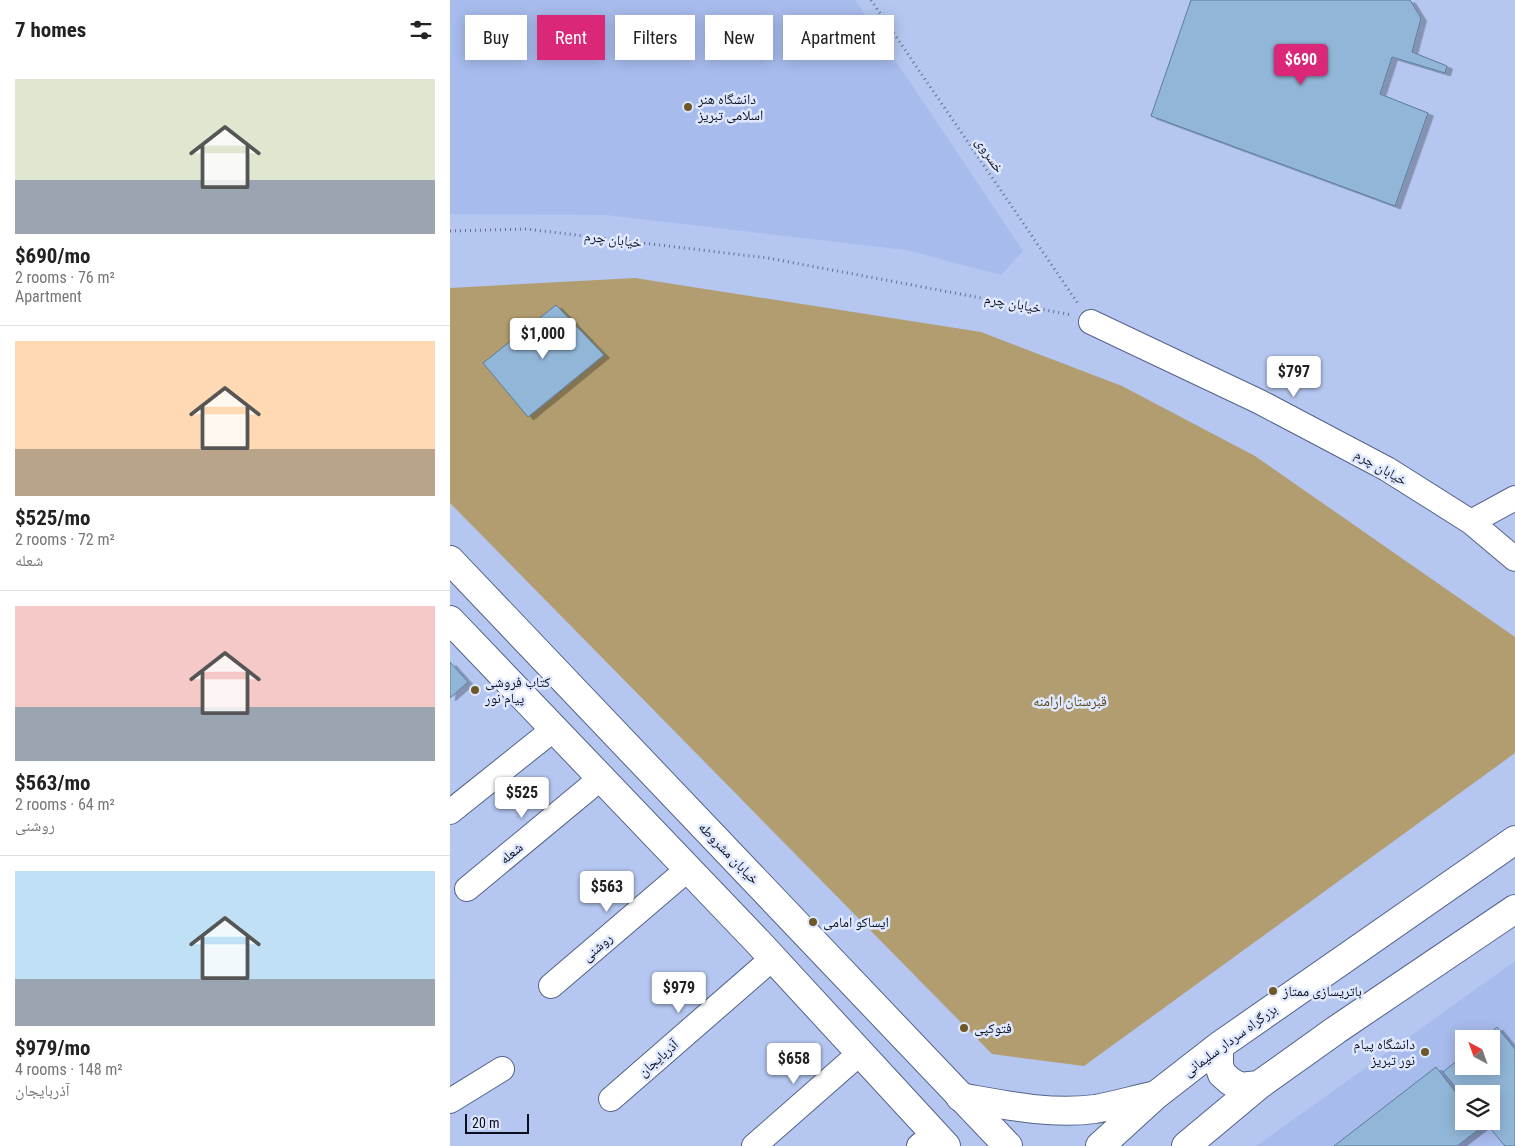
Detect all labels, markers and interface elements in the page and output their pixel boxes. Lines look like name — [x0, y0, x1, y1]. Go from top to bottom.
chip: Buy — [465, 15, 527, 60]
chip: Rent — [537, 15, 605, 60]
chip: Filters — [615, 15, 695, 60]
chip: New — [705, 15, 773, 60]
chip: Apartment — [783, 15, 894, 60]
icon: filters — [407, 16, 435, 44]
text: 7 homes — [15, 18, 86, 42]
pin: $690 — [1271, 44, 1331, 86]
text: $690 — [1285, 50, 1317, 69]
place label: دانشگاه هنر اسلامی تبریز — [697, 91, 763, 124]
marker: دانشگاه هنر اسلامی تبریز — [682, 101, 694, 113]
icon: home — [180, 112, 270, 202]
street label: خسروی — [972, 134, 1008, 176]
street label: خیابان چرم — [583, 228, 643, 252]
text: $690/mo — [15, 244, 90, 268]
text: 2 rooms · 76 m² — [15, 268, 115, 287]
text: Apartment — [15, 287, 82, 306]
street label: خیابان چرم — [983, 290, 1043, 318]
pin: $1,000 — [502, 318, 584, 360]
text: $1,000 — [521, 324, 565, 343]
pin: $797 — [1264, 356, 1324, 398]
text: $797 — [1278, 362, 1310, 381]
icon: home — [180, 373, 270, 463]
street label: خیابان چرم — [1351, 446, 1410, 490]
text: $525/mo — [15, 506, 90, 530]
text: 2 rooms · 72 m² — [15, 530, 115, 549]
text: شعله — [15, 551, 43, 570]
icon: home — [180, 638, 270, 728]
place label: کتاب فروشی پیام نور — [484, 674, 551, 708]
marker: کتاب فروشی پیام نور — [469, 684, 481, 696]
park label: قبرستان ارامنه — [1033, 693, 1107, 710]
text: $563/mo — [15, 771, 90, 795]
pin: $525 — [492, 776, 552, 819]
text: $525 — [506, 783, 538, 802]
text: 2 rooms · 64 m² — [15, 795, 115, 814]
text: روشنی — [15, 816, 55, 835]
street label: خیابان مشروطه — [695, 819, 763, 888]
street label: شعله — [496, 839, 526, 867]
pin: $563 — [577, 870, 637, 913]
text: $563 — [591, 877, 623, 896]
icon: home — [180, 903, 270, 993]
place label: ایساکو امامی — [823, 914, 889, 931]
marker: ایساکو امامی — [807, 916, 819, 928]
street label: روشنی — [579, 930, 616, 965]
pin: $979 — [649, 972, 709, 1014]
text: $979 — [663, 978, 695, 997]
place label: باتریسازی ممتاز — [1282, 983, 1362, 1000]
marker: باتریسازی ممتاز — [1267, 985, 1279, 997]
street label: بزرگراه سردار سلیمانی — [1180, 1001, 1281, 1080]
place label: فتوکپی — [974, 1020, 1012, 1037]
marker: فتوکپی — [958, 1022, 970, 1034]
north arrow — [1455, 1030, 1500, 1075]
map controls — [1455, 1030, 1500, 1130]
text: $979/mo — [15, 1036, 90, 1060]
street label: آذربایجان — [635, 1036, 682, 1080]
place label: دانشگاه پیام نور تبریز — [1354, 1036, 1415, 1069]
pin: $658 — [764, 1042, 824, 1085]
marker: دانشگاه پیام نور تبریز — [1419, 1046, 1431, 1058]
text: $658 — [778, 1049, 810, 1068]
text: 4 rooms · 148 m² — [15, 1060, 123, 1079]
text: آذربایجان — [15, 1081, 70, 1100]
button: layers — [1455, 1085, 1500, 1130]
scale bar — [465, 1111, 529, 1134]
text: 20 m — [472, 1115, 500, 1131]

